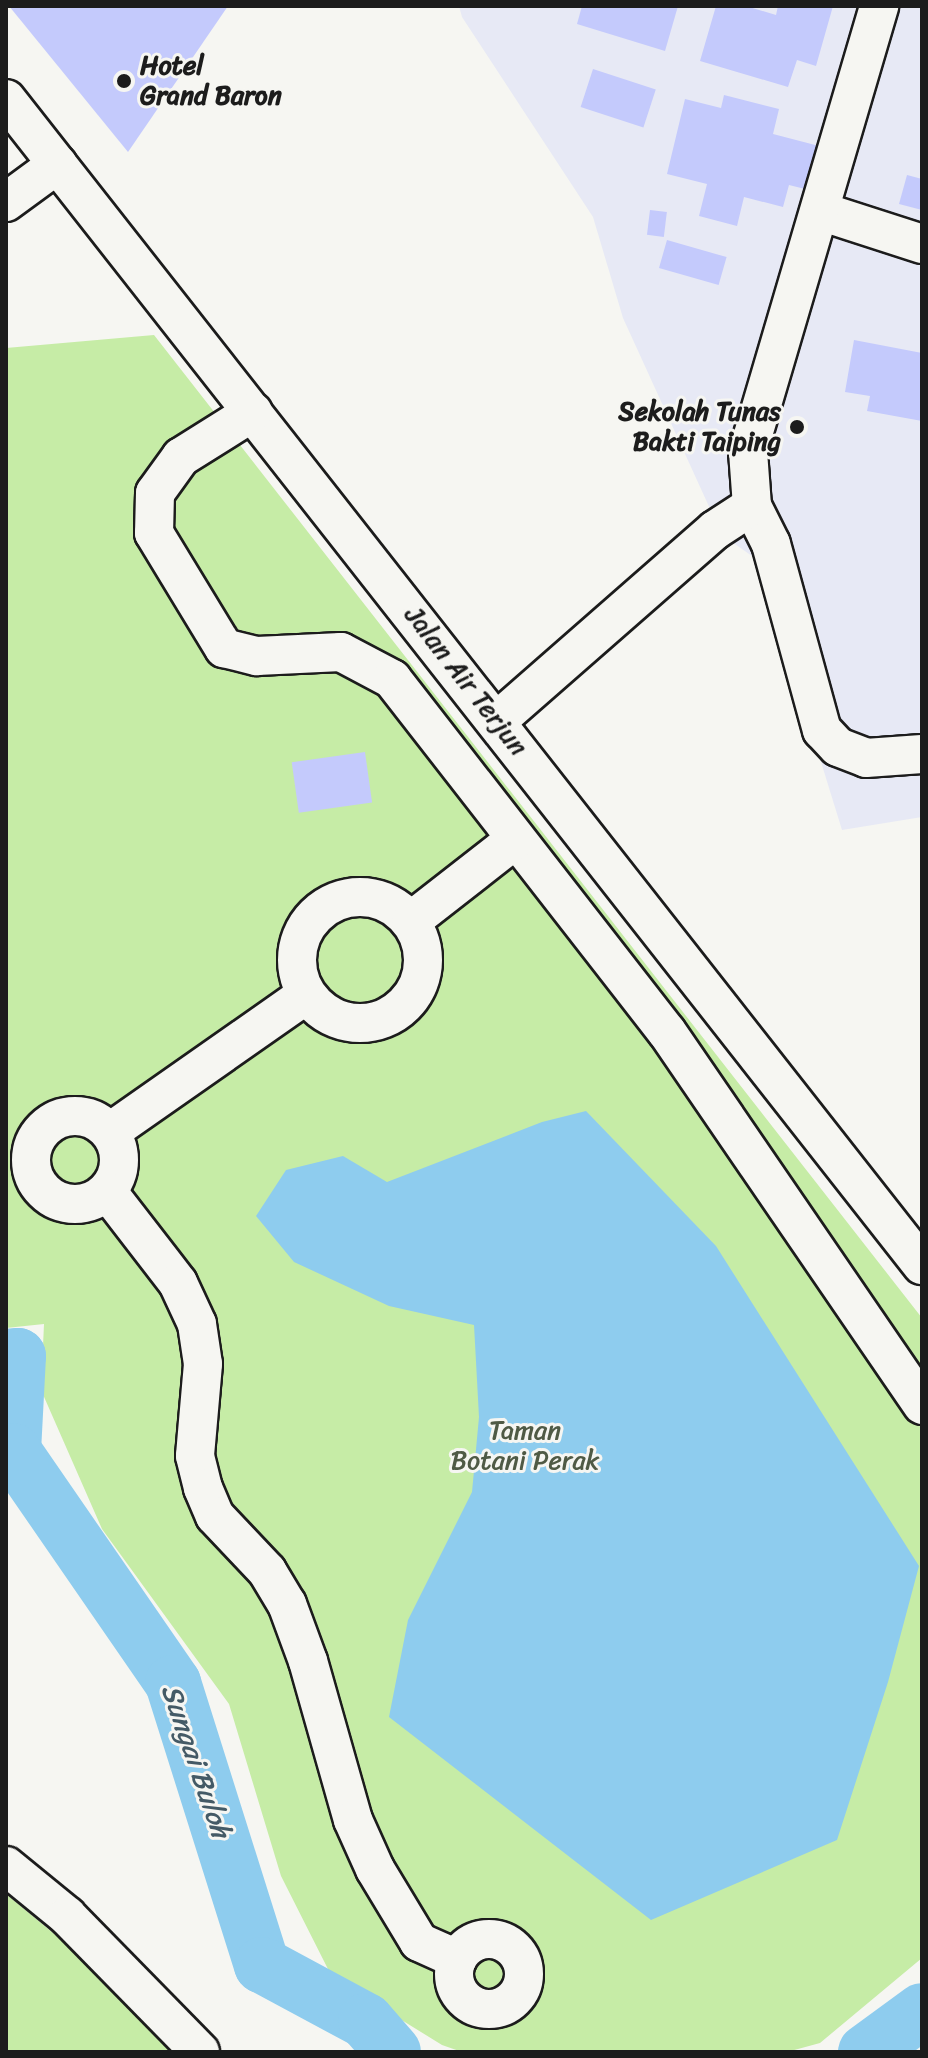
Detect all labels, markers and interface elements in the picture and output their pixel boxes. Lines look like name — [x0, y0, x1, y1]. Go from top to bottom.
place label: Hotel Grand Baron — [140, 50, 282, 112]
marker: Hotel Grand Baron — [115, 72, 133, 90]
place label: Sekolah Tunas Bakti Taiping — [618, 396, 781, 458]
marker: Sekolah Tunas Bakti Taiping — [788, 418, 806, 436]
street label: Jalan Air Terjun — [398, 600, 534, 762]
park label: Taman Botani Perak — [451, 1415, 599, 1476]
water label: Sungai Buloh — [154, 1680, 238, 1842]

